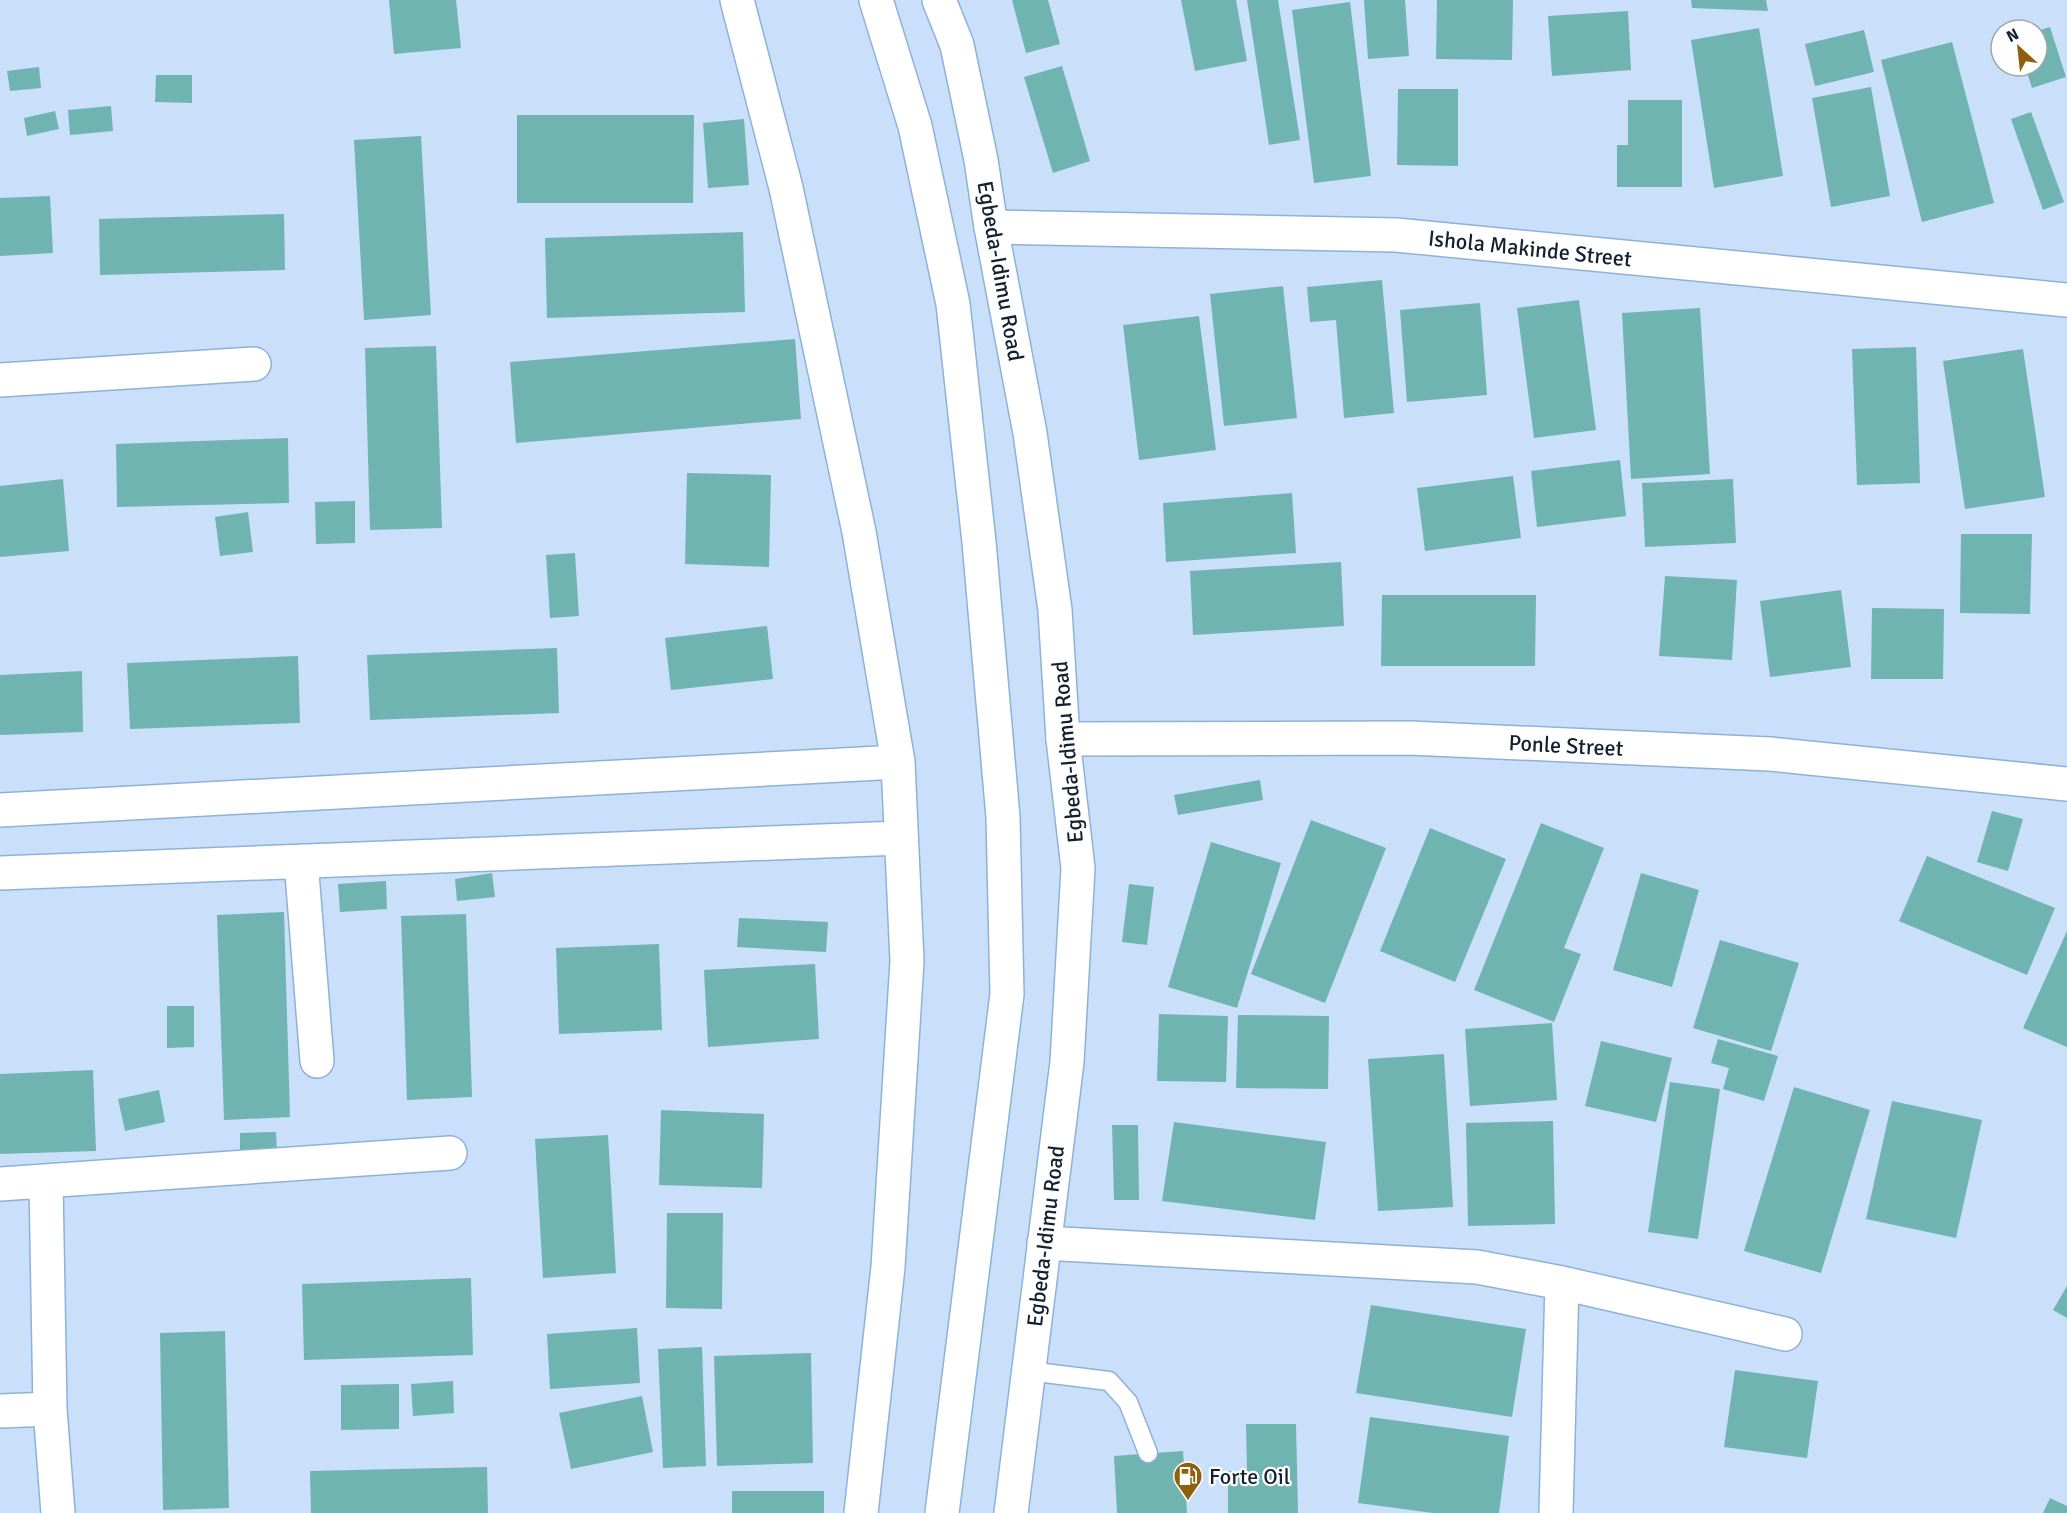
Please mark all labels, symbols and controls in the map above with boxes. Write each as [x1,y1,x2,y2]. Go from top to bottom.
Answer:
north arrow [1989,18,2049,78]
text: N [2003,24,2022,47]
street label: Egbeda-Idimu Road [971,179,1030,363]
street label: Ishola Makinde Street [1427,224,1633,273]
street label: Egbeda-Idimu Road [1046,660,1089,844]
street label: Ponle Street [1508,729,1624,762]
street label: Egbeda-Idimu Road [1021,1144,1070,1328]
fuel station icon: Forte Oil [1172,1460,1204,1502]
place label: Forte Oil [1209,1463,1290,1490]

